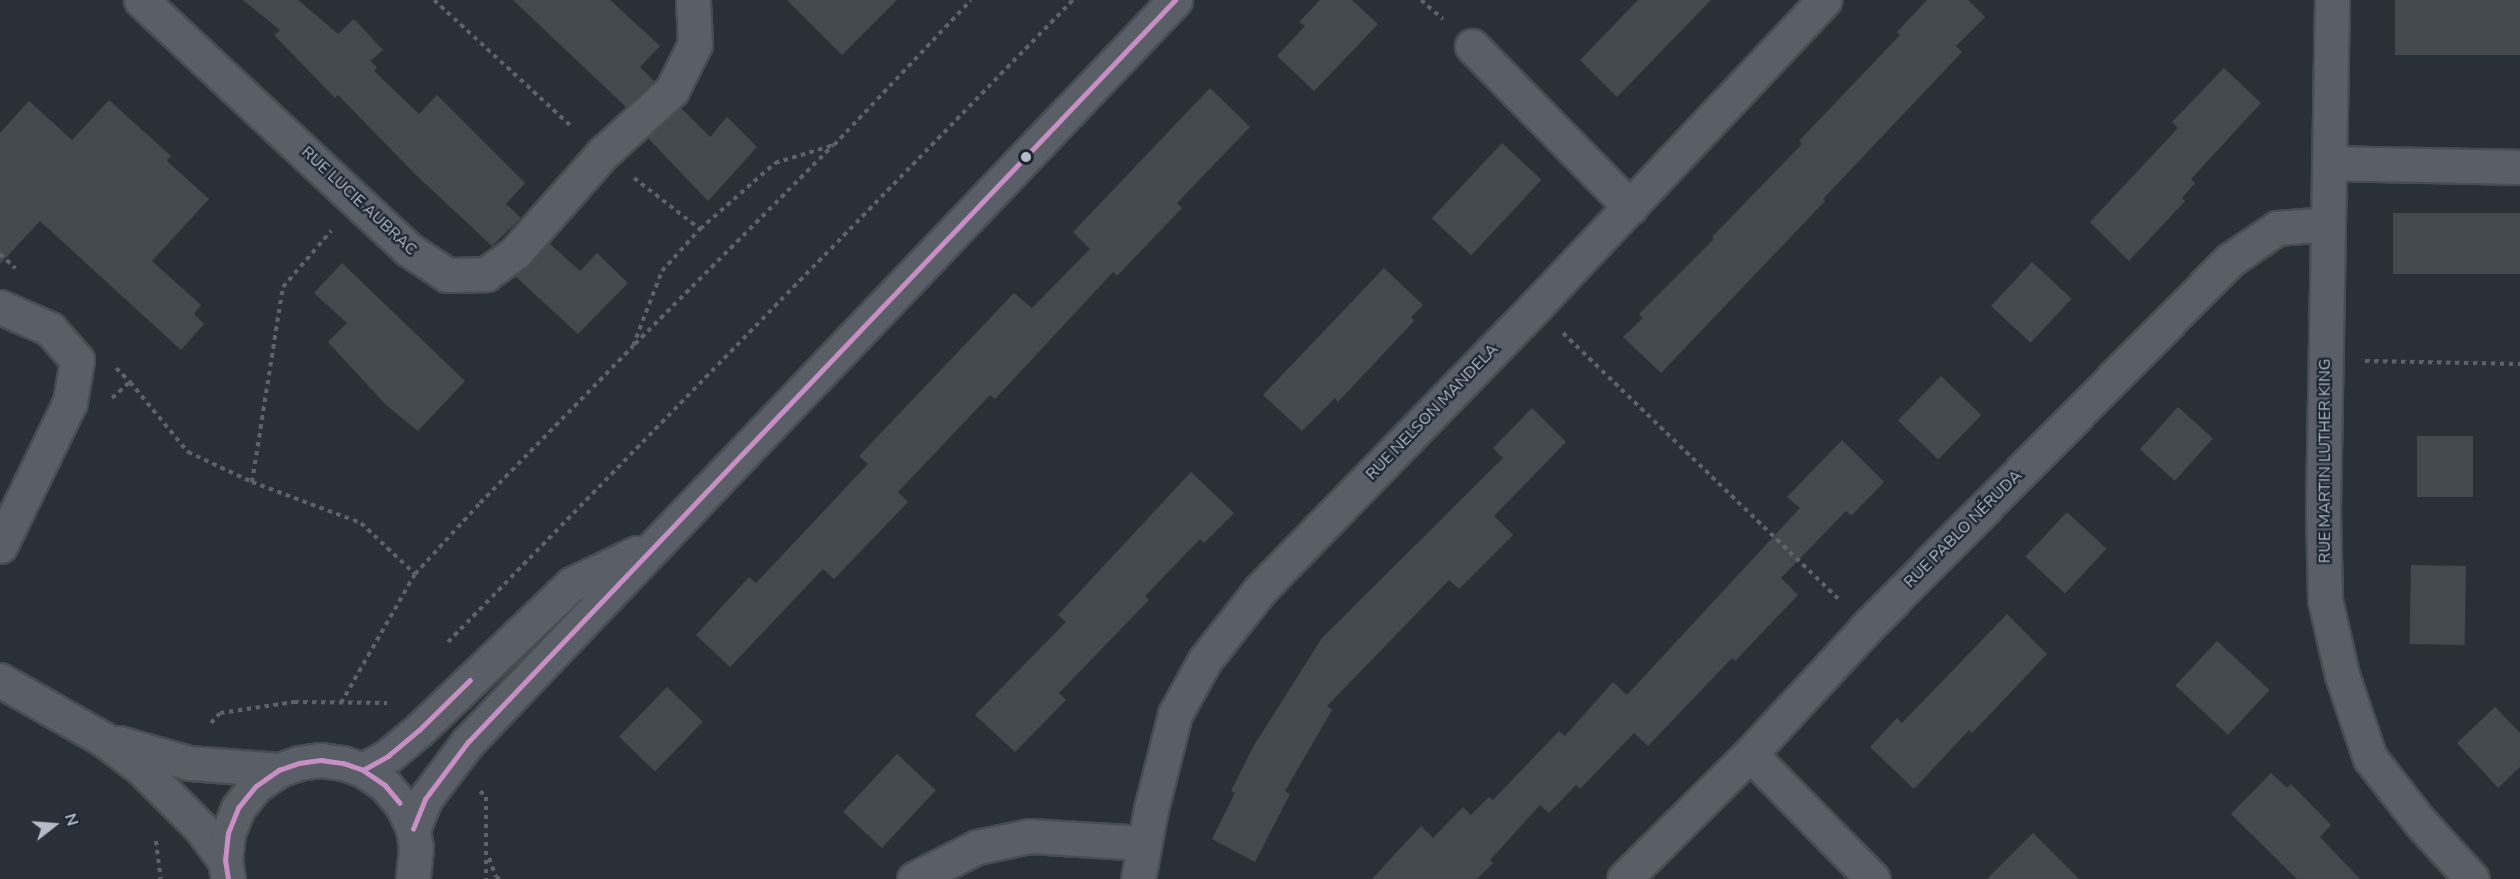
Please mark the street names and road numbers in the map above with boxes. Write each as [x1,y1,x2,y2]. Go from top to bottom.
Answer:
street label: RUE LUCIE AUBRAC [297,143,421,259]
street label: RUE NELSON MANDELA [1362,340,1502,484]
street label: RUE MARTIN LUTHER KING [2315,359,2335,563]
street label: RUE PABLO NÉRUDA [1900,466,2026,592]

